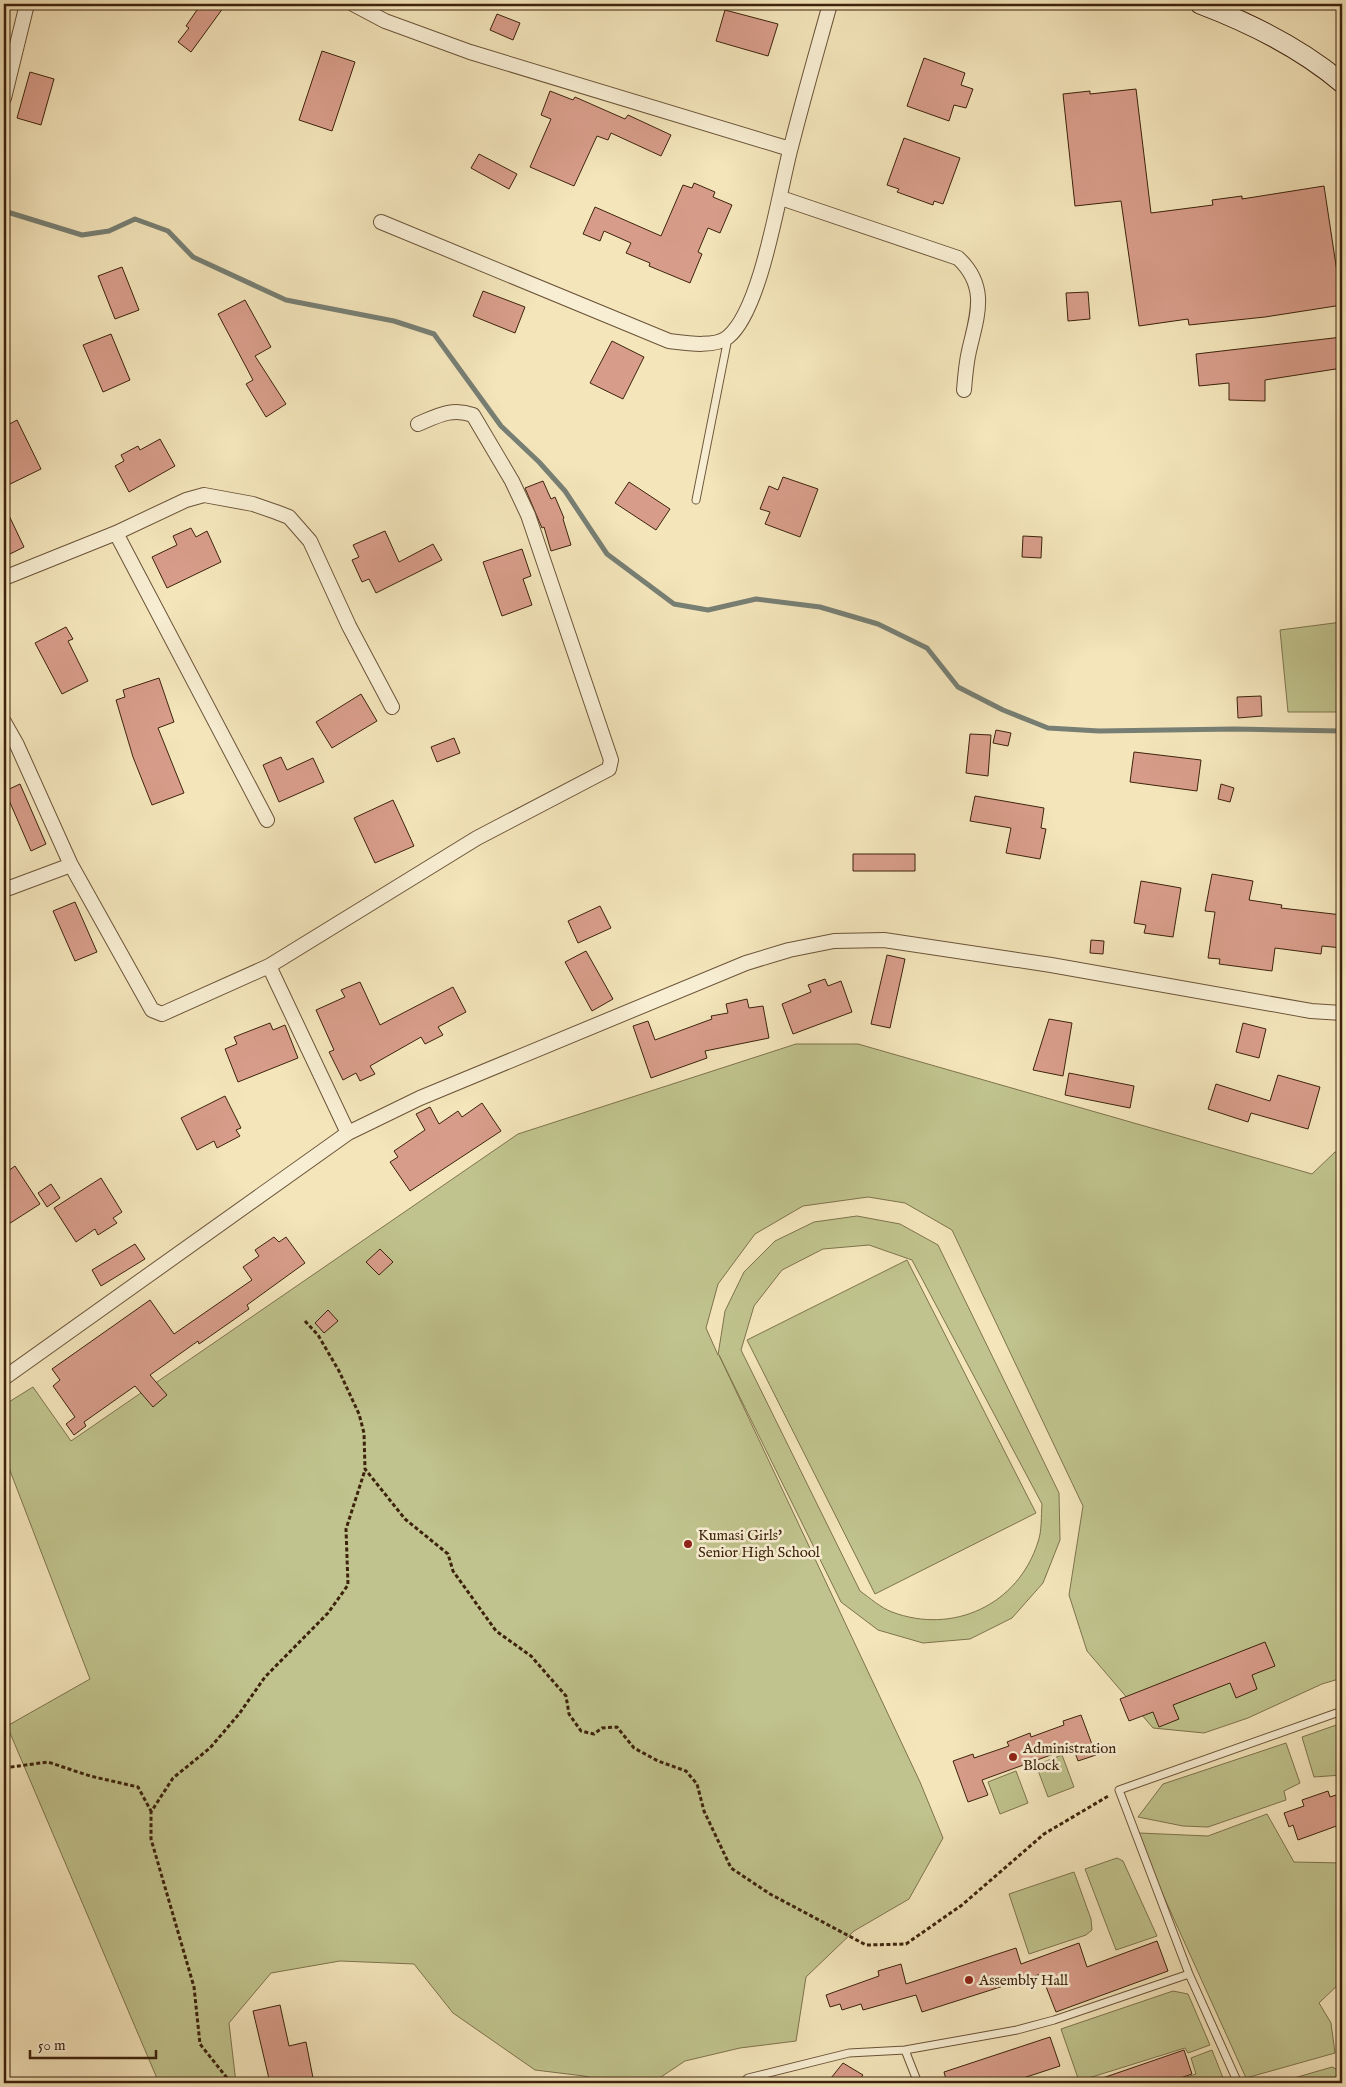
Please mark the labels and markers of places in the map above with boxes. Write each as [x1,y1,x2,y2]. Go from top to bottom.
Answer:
place label: Kumasi Girls' Senior High School [698,1526,821,1562]
marker: Kumasi Girls' Senior High School [682,1538,694,1550]
place label: Administration Block [1022,1739,1116,1775]
marker: Administration Block [1007,1751,1019,1763]
place label: Assembly Hall [978,1971,1069,1990]
marker: Assembly Hall [963,1974,975,1986]

